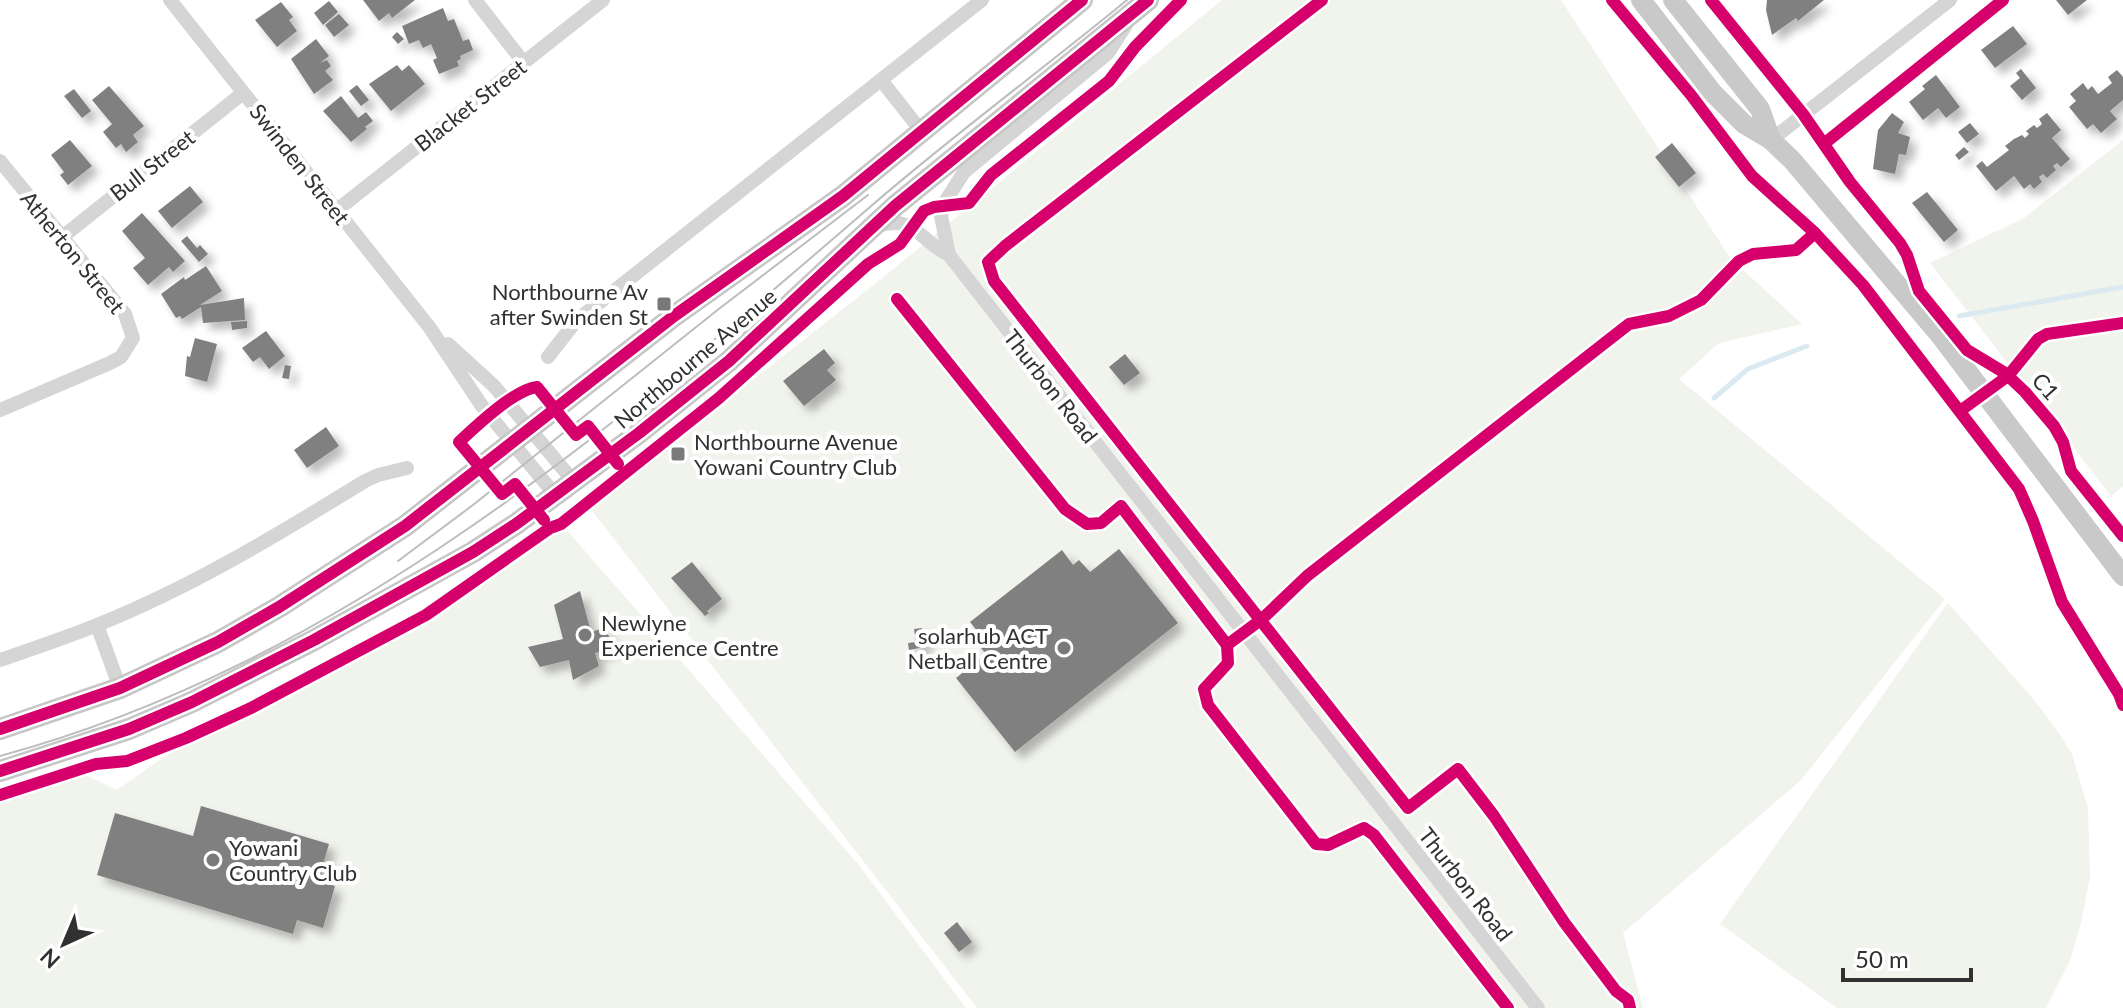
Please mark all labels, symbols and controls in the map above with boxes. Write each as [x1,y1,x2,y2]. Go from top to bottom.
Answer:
street label: Blacket Street [409,53,531,157]
street label: Swinden Street [244,98,356,230]
street label: Bull Street [104,123,200,206]
street label: Atherton Street [15,185,131,319]
place label: Northbourne Av after Swinden St [490,278,649,330]
street label: Northbourne Avenue [608,282,782,434]
marker: Northbourne Av after Swinden St [655,295,673,313]
street label: Thurbon Road [998,324,1104,448]
street label: C1 [2027,367,2065,405]
place label: Northbourne Avenue Yowani Country Club [694,428,898,480]
marker: Northbourne Avenue Yowani Country Club [669,445,687,463]
place label: Newlyne Experience Centre [601,609,779,661]
place label: solarhub ACT Netball Centre [908,622,1048,674]
marker: Newlyne Experience Centre [576,626,594,644]
marker: solarhub ACT Netball Centre [1055,639,1073,657]
street label: Thurbon Road [1413,822,1519,946]
place label: Yowani Country Club [229,834,357,886]
marker: Yowani Country Club [204,851,222,869]
north arrow [24,904,104,984]
scale bar [1843,932,1971,982]
text: N [34,943,65,974]
text: 50 m [1855,944,1909,973]

